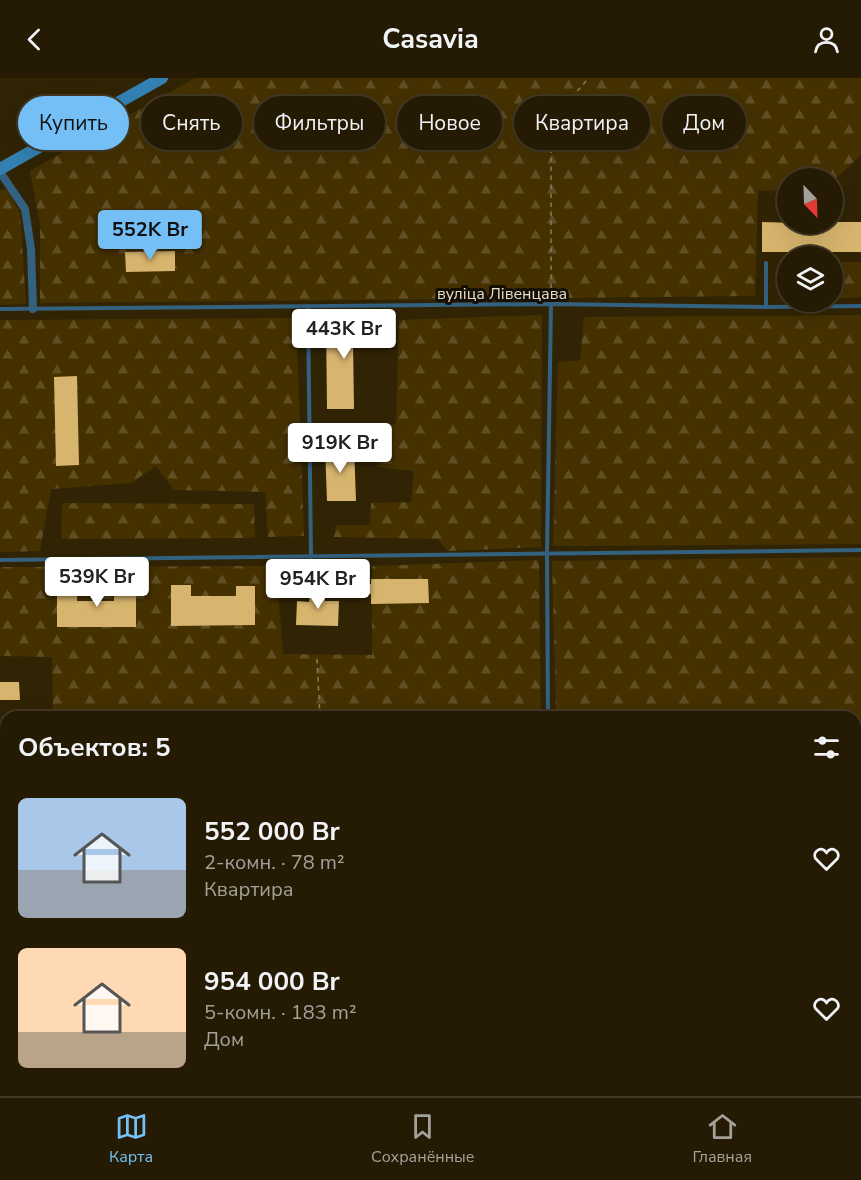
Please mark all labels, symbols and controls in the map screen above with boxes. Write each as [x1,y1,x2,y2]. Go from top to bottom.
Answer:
text: Casavia [382,21,479,58]
icon: back [18,23,51,56]
icon: person [810,23,843,56]
chip: Купить [18,96,129,150]
chip: Снять [141,96,242,150]
chip: Фильтры [254,96,385,150]
chip: Новое [397,96,502,150]
chip: Квартира [514,96,650,150]
chip: Дом [662,96,746,150]
north arrow [777,168,843,234]
map controls [777,168,843,312]
pin: 552K Br [95,210,205,261]
text: 552K Br [112,216,188,243]
button: layers [777,246,843,312]
street label: вуліца Лівенцава [437,283,567,305]
pin: 443K Br [289,309,399,360]
text: 443K Br [306,315,382,342]
pin: 919K Br [285,423,395,474]
text: 919K Br [302,429,378,456]
pin: 539K Br [42,557,152,608]
pin: 954K Br [263,559,373,610]
text: 539K Br [59,563,135,590]
text: 954K Br [280,565,356,592]
text: Объектов: 5 [18,730,171,765]
icon: filters [810,731,843,764]
text: 552 000 Br [204,814,340,849]
icon: home [66,822,138,894]
icon: heart [810,842,843,875]
text: 2-комн. · 78 m² [204,849,345,876]
text: Квартира [204,876,294,903]
text: 954 000 Br [204,964,340,999]
icon: home [66,972,138,1044]
icon: heart [810,992,843,1025]
text: 5-комн. · 183 m² [204,999,357,1026]
text: Дом [204,1026,244,1053]
tab: Карта [109,1110,153,1168]
tab: Сохранённые [371,1110,474,1168]
tab: Главная [692,1110,752,1168]

